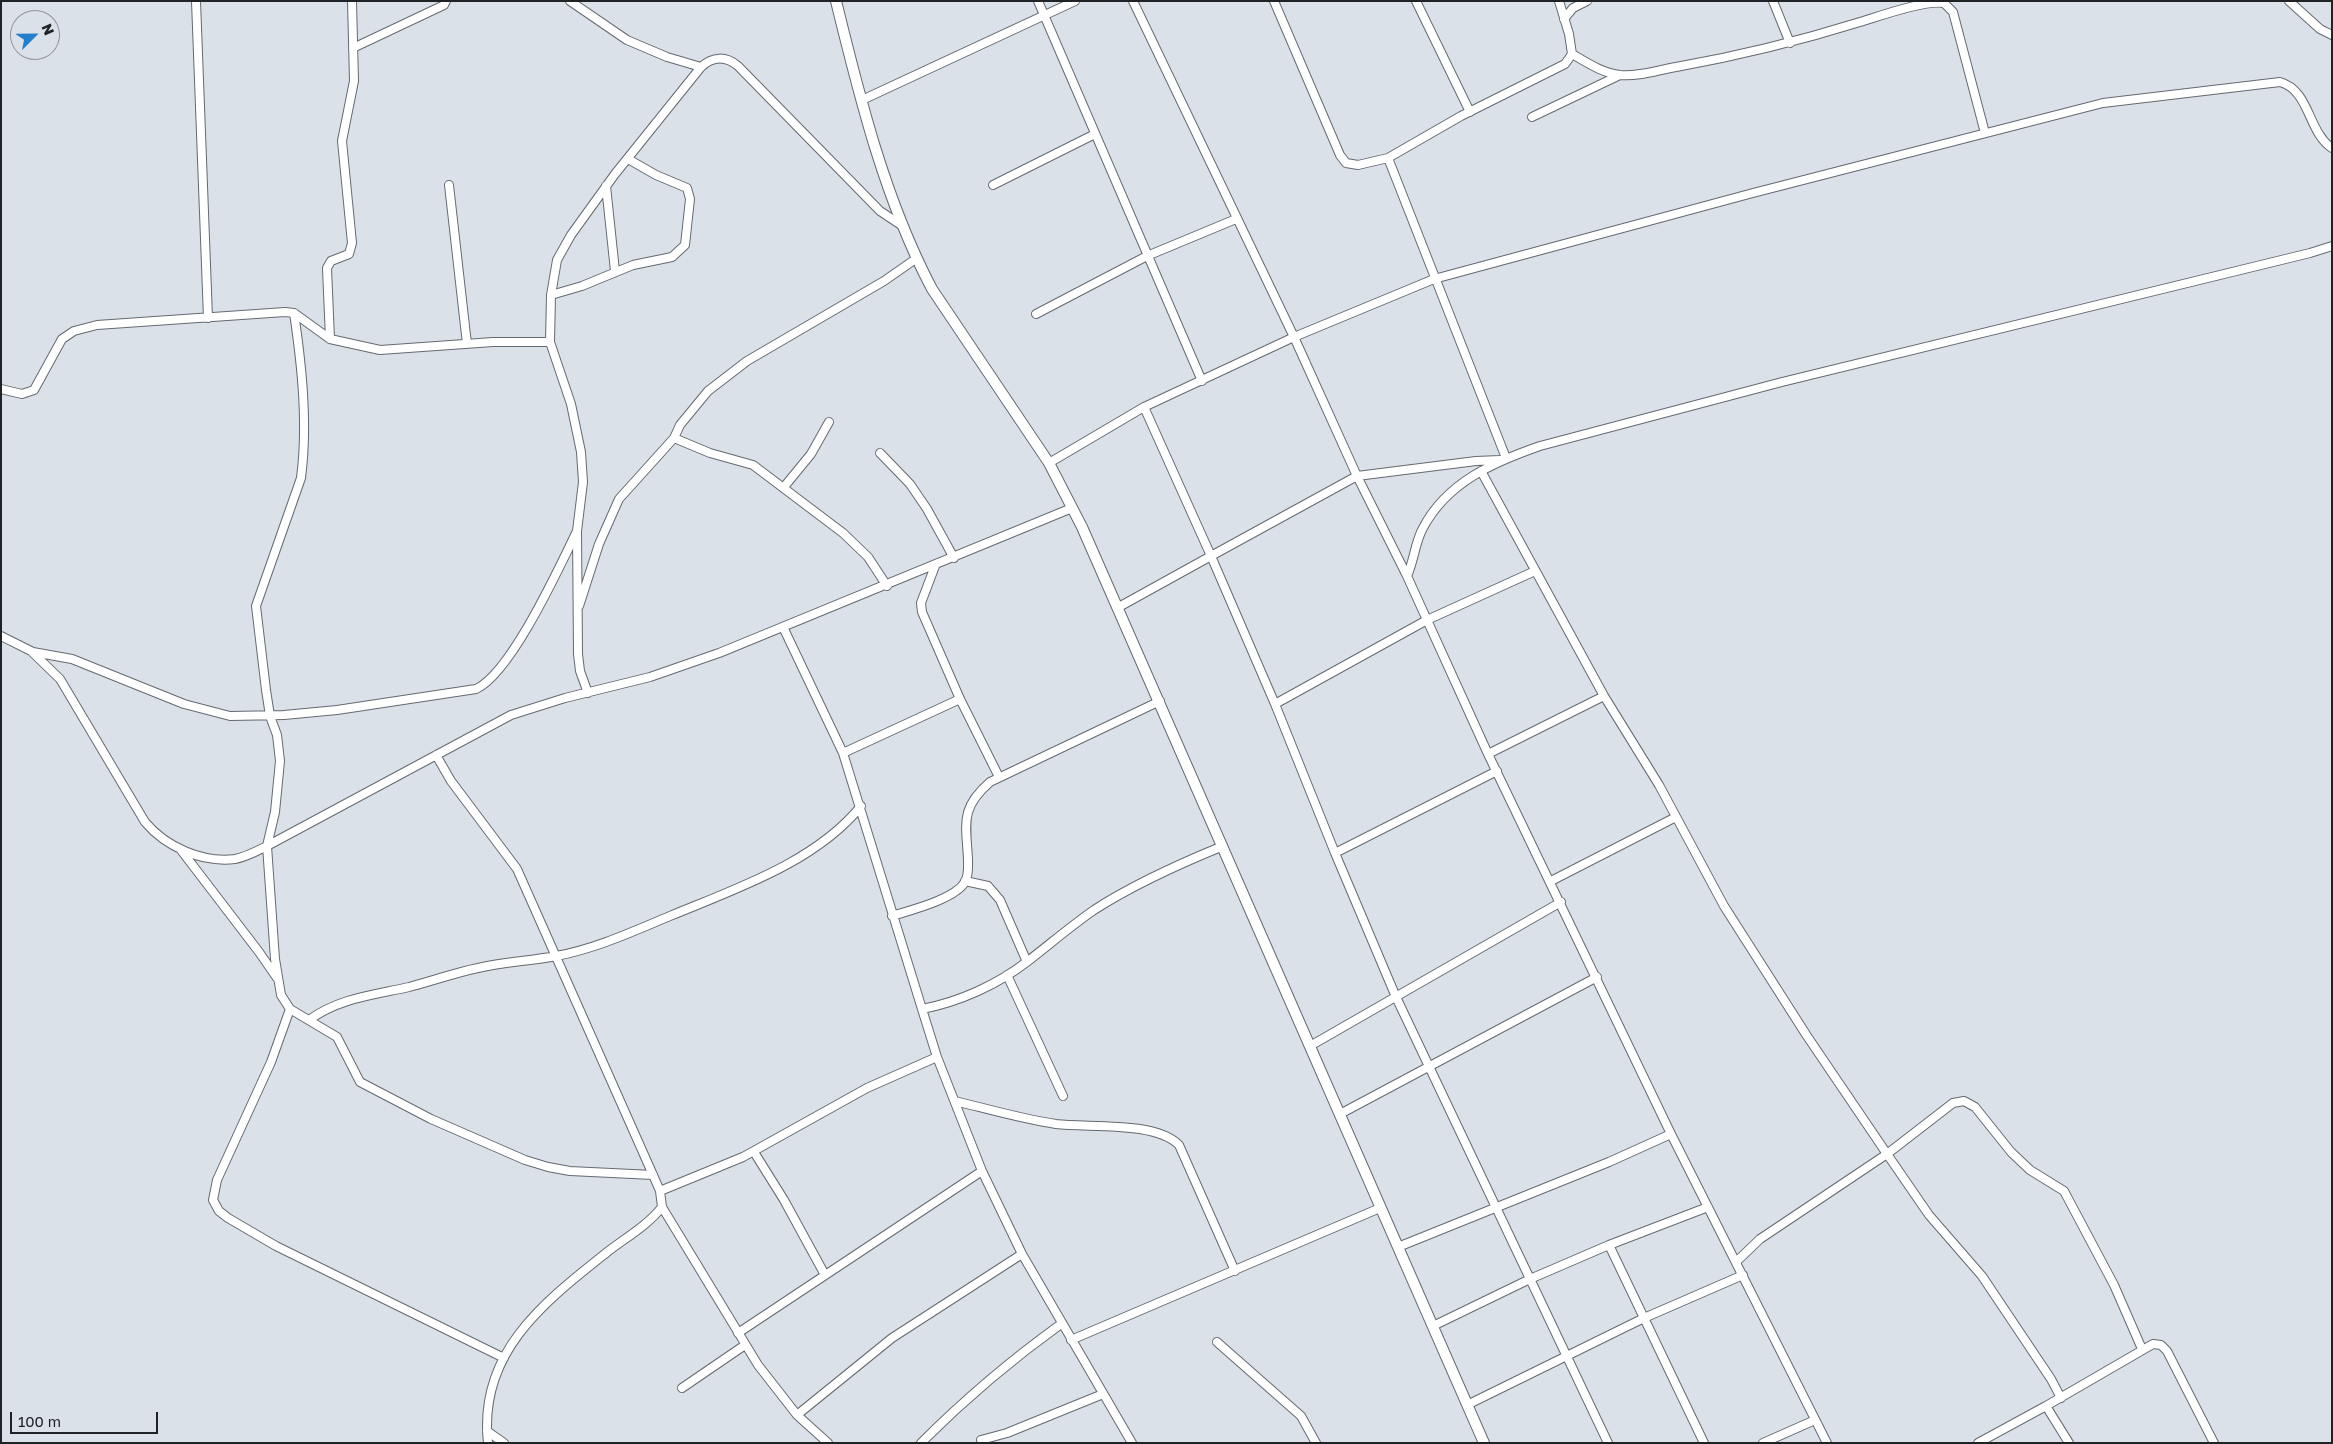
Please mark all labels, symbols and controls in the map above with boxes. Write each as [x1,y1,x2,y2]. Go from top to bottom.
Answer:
north arrow [10,10,60,60]
text: N [38,21,58,38]
scale bar [12,1402,160,1434]
text: 100 m [18,1412,61,1430]

